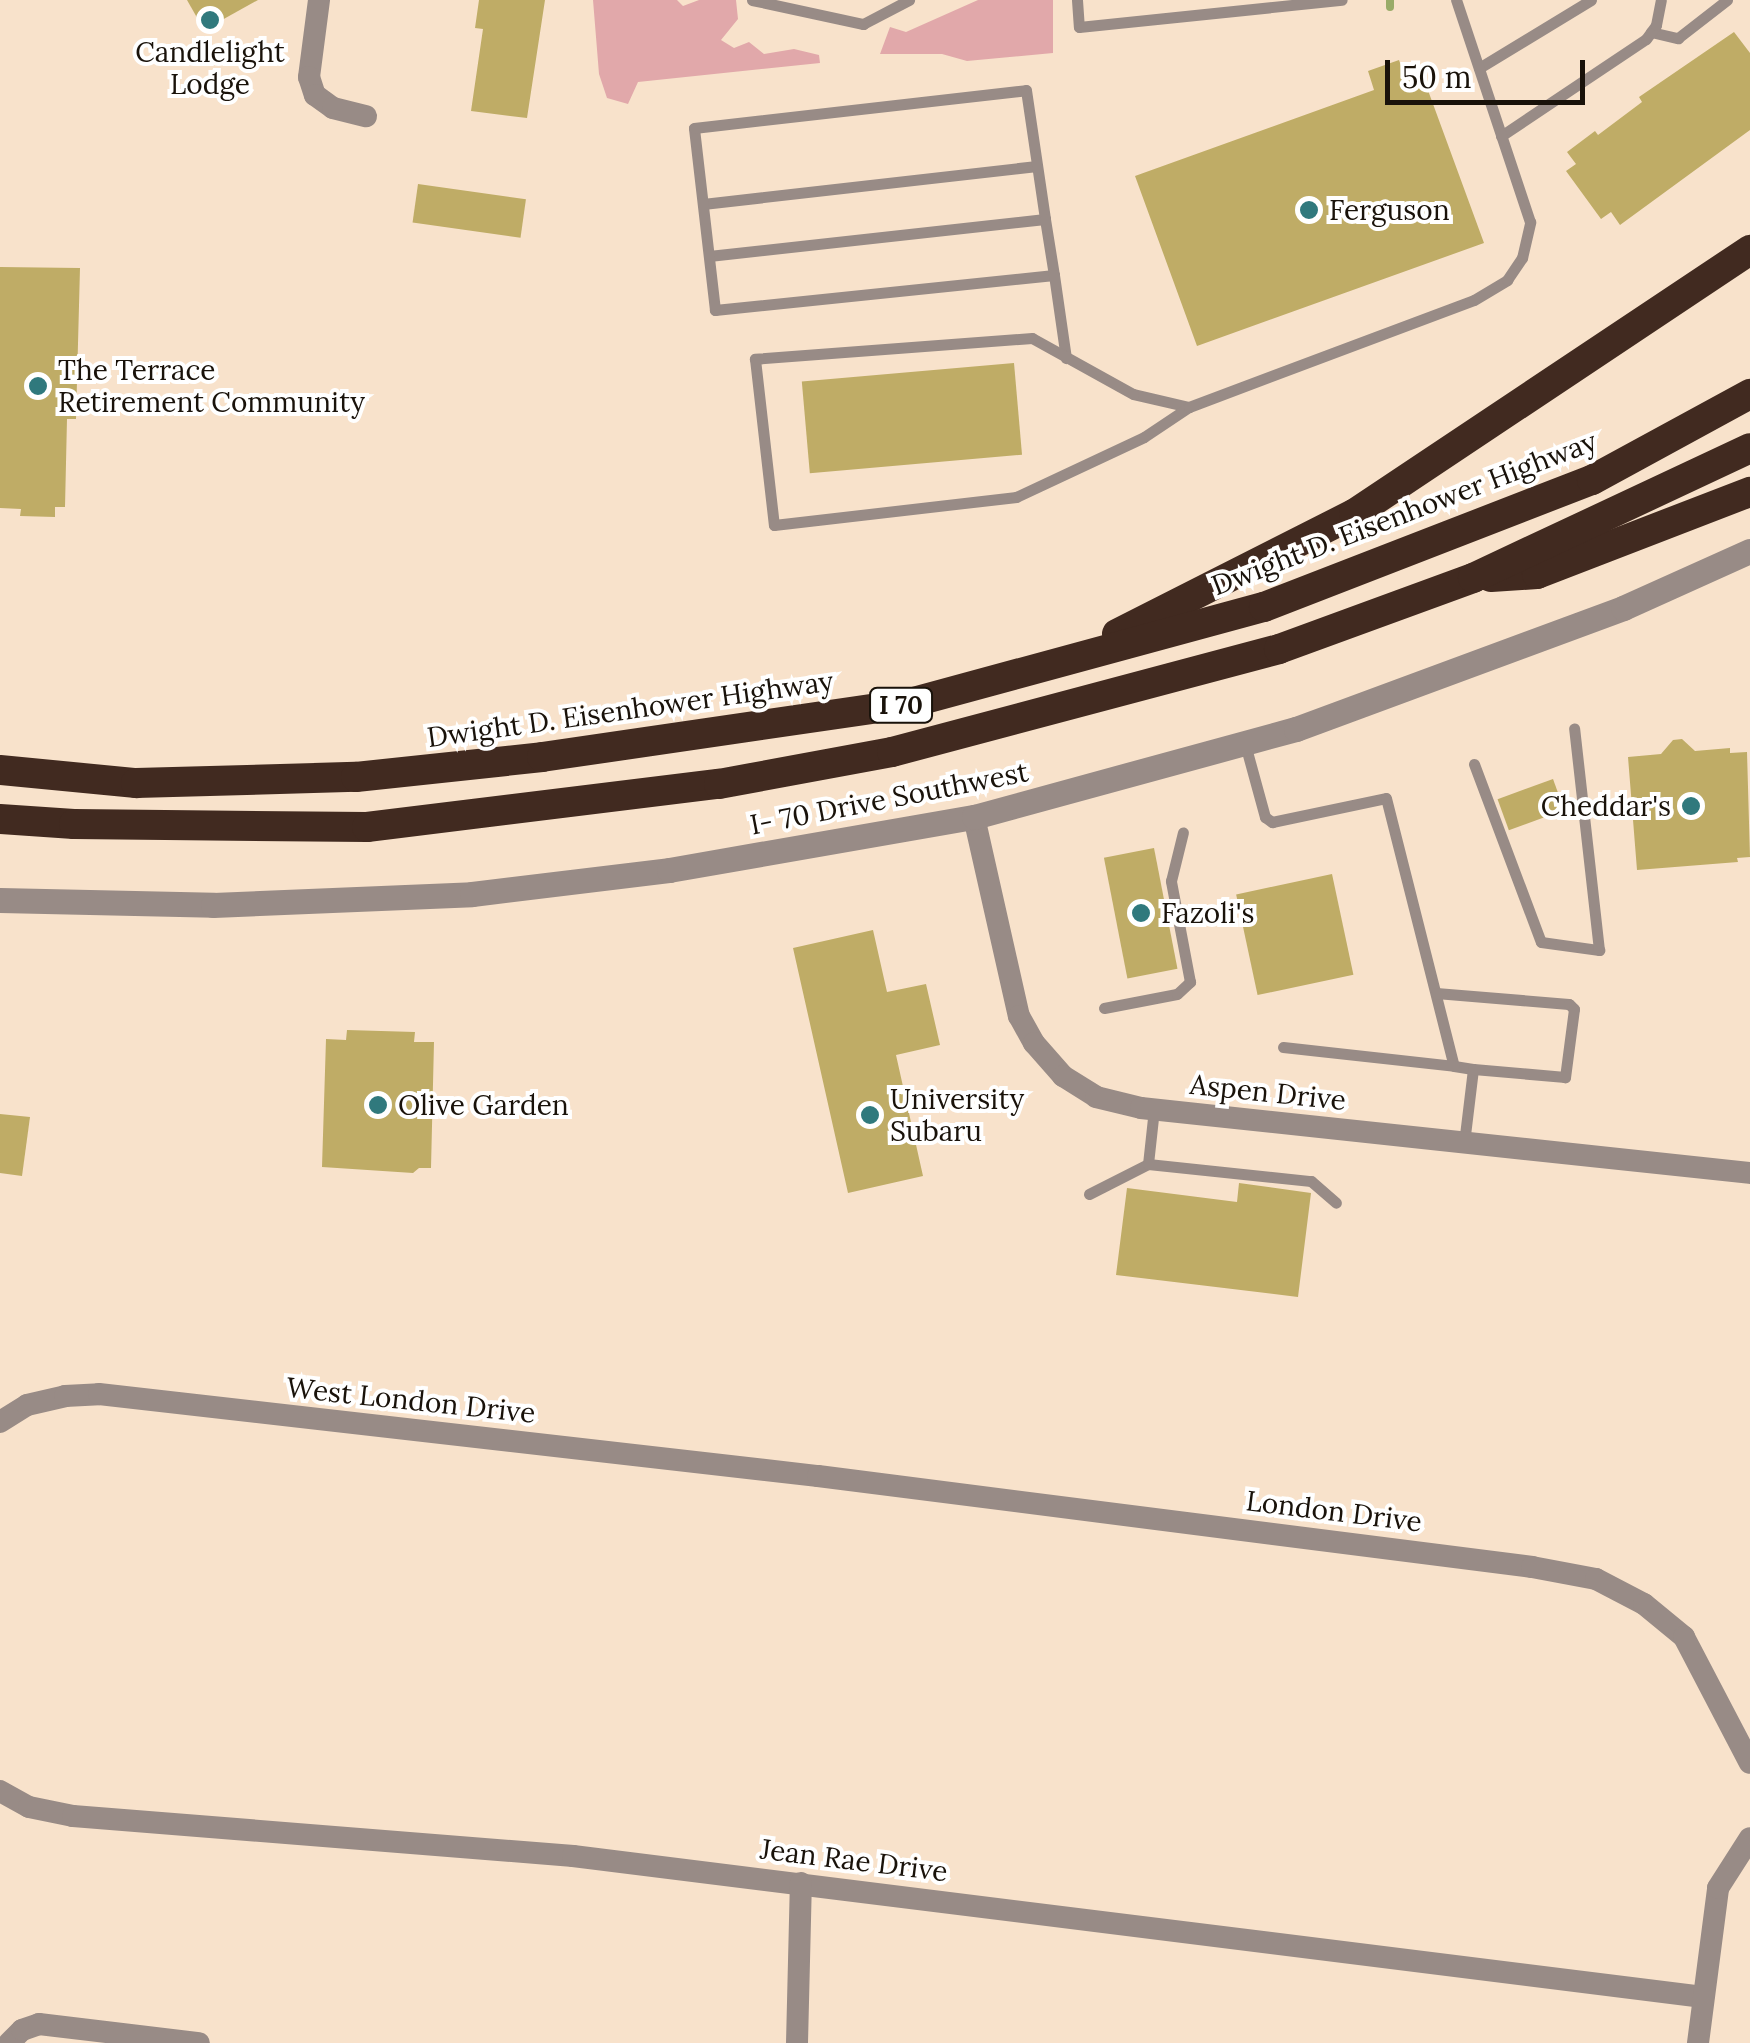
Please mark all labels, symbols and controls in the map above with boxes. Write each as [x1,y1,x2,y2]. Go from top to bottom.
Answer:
marker: Candlelight Lodge [199,9,221,31]
place label: Candlelight Lodge [135,35,285,101]
scale bar [1390,40,1590,102]
text: 50 m [1402,58,1472,96]
place label: Ferguson [1329,193,1450,227]
marker: Ferguson [1298,199,1320,221]
place label: The Terrace Retirement Community [58,353,365,419]
marker: The Terrace Retirement Community [27,375,49,397]
street label: Dwight D. Eisenhower Highway [1207,424,1601,602]
street label: Dwight D. Eisenhower Highway [425,664,835,754]
road number: I 70 [868,685,934,725]
street label: I- 70 Drive Southwest [747,755,1031,841]
place label: Cheddar's [1541,789,1671,823]
marker: Cheddar's [1680,795,1702,817]
place label: Fazoli's [1161,896,1254,930]
marker: Fazoli's [1130,902,1152,924]
street label: Aspen Drive [1188,1067,1348,1117]
place label: University Subaru [890,1082,1024,1148]
place label: Olive Garden [398,1088,569,1122]
marker: Olive Garden [367,1094,389,1116]
marker: University Subaru [859,1104,881,1126]
street label: West London Drive [285,1370,537,1430]
street label: London Drive [1244,1484,1424,1538]
street label: Jean Rae Drive [758,1832,950,1888]

